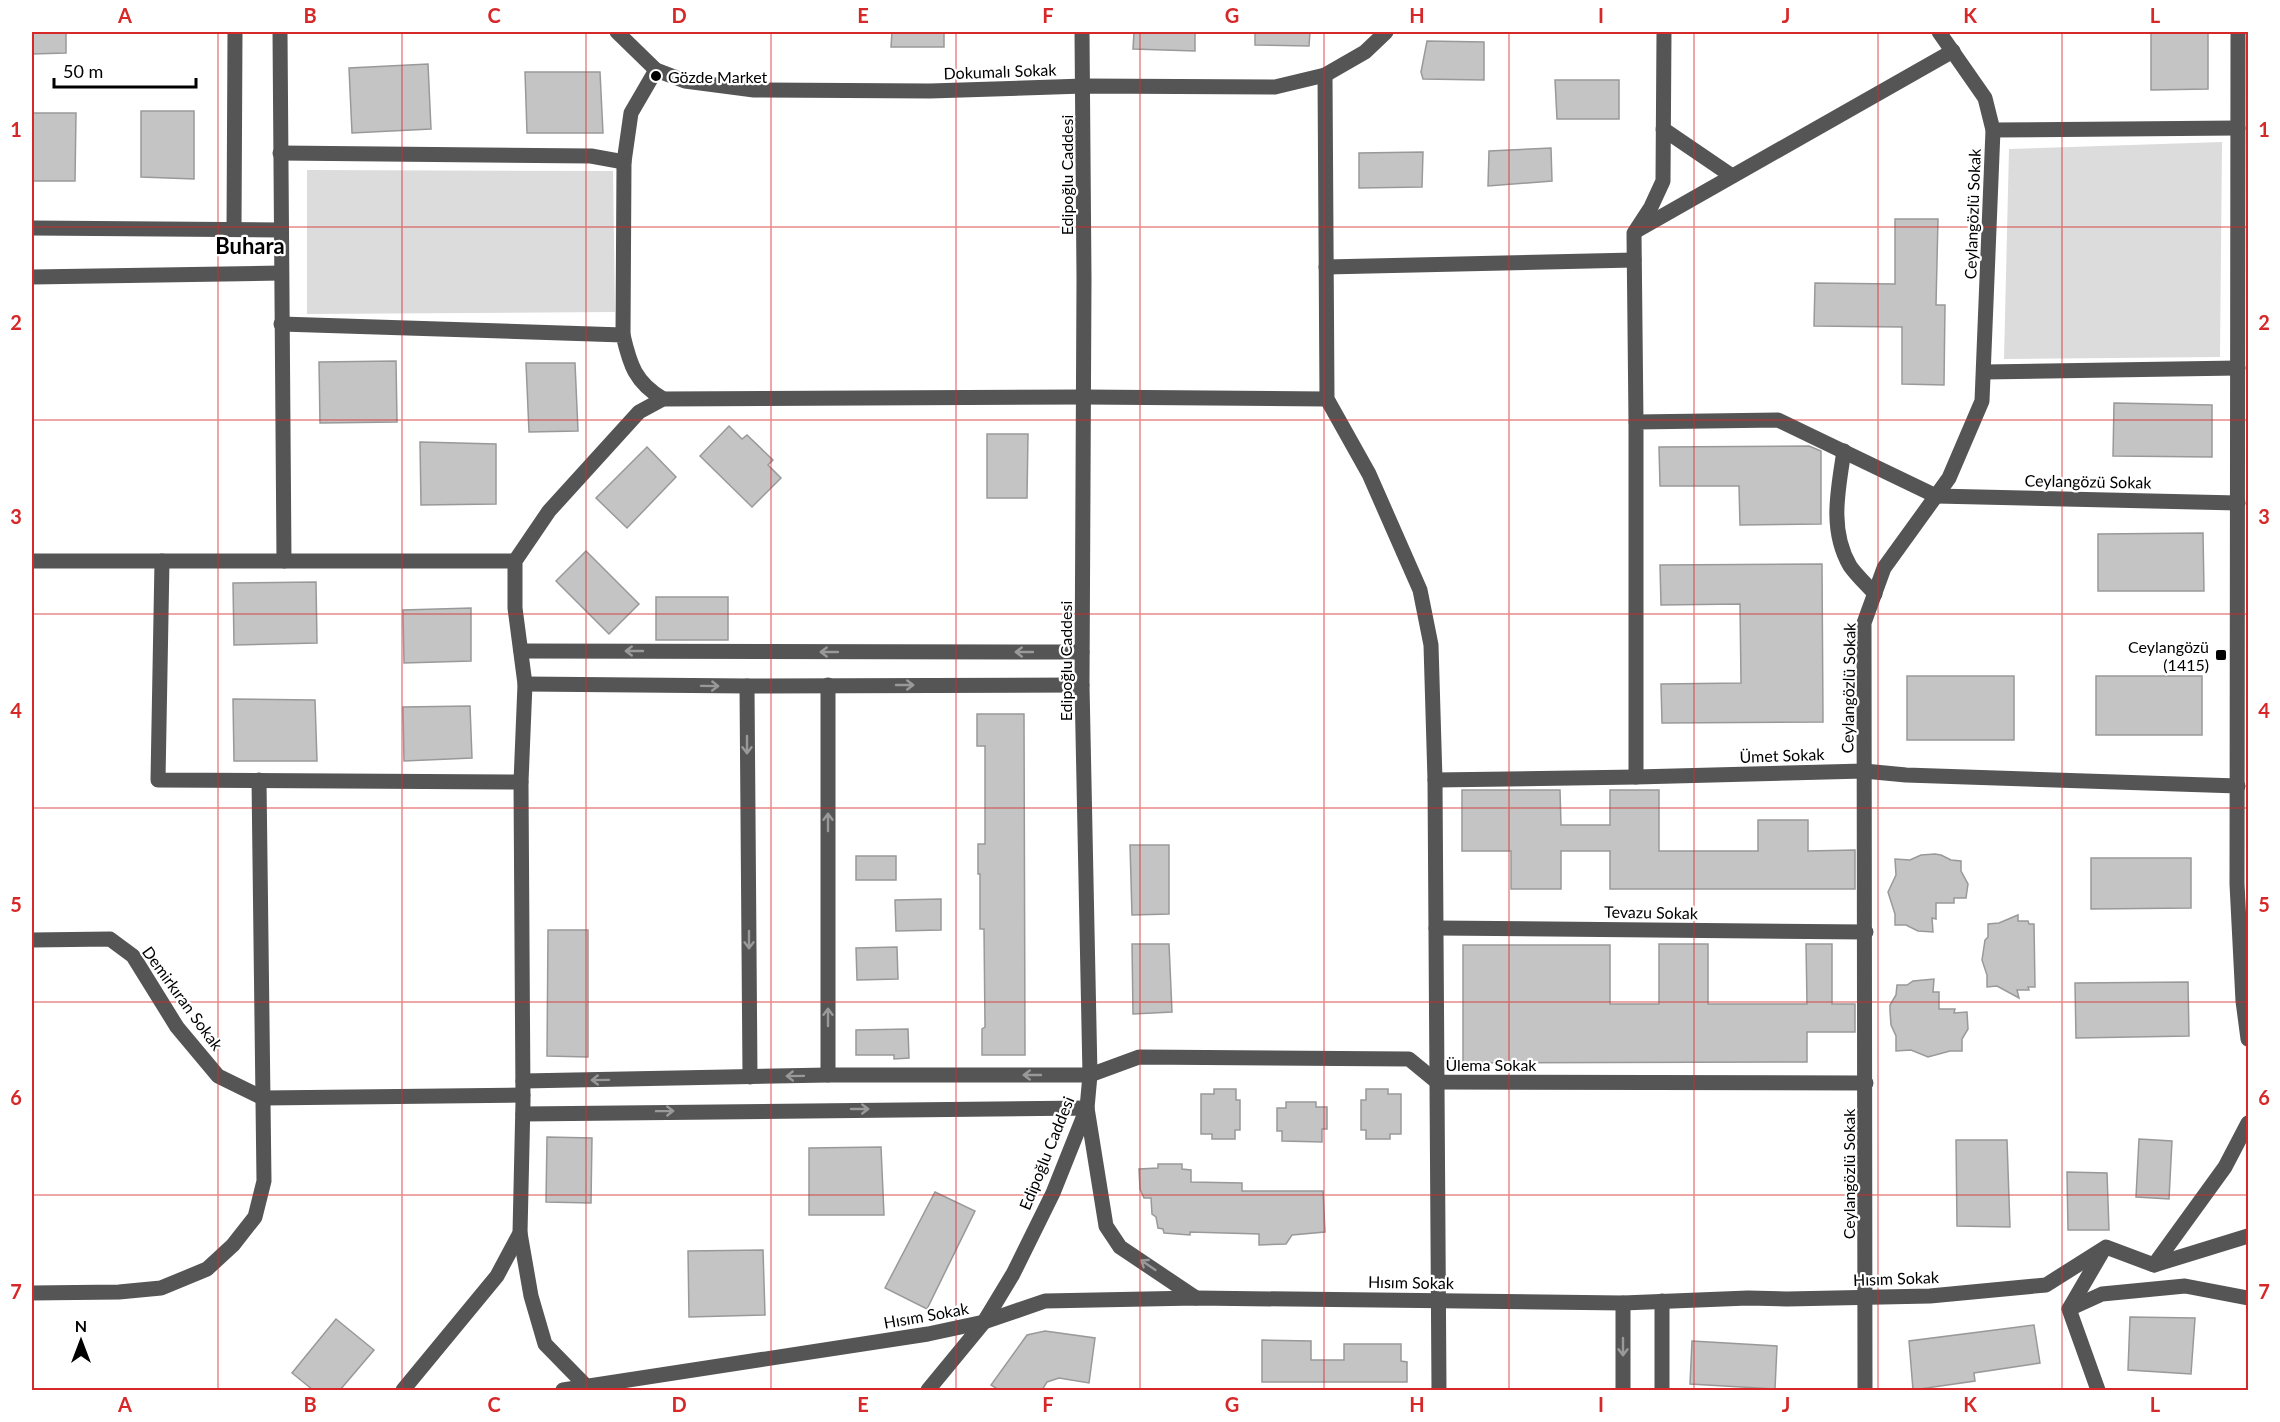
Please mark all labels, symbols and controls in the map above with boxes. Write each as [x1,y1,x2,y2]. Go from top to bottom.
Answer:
text: A [117,3,132,27]
text: B [303,3,317,27]
text: C [487,3,501,27]
text: D [671,3,687,27]
text: E [857,3,869,27]
text: F [1042,3,1054,27]
text: G [1225,3,1239,27]
text: H [1409,3,1425,27]
text: I [1598,3,1604,27]
text: J [1782,3,1790,27]
text: K [1963,3,1977,27]
text: L [2150,3,2161,27]
scale bar [54,51,196,89]
text: 50 m [63,60,103,82]
street label: Dokumalı Sokak [943,60,1058,82]
place label: Gözde Market [668,67,768,86]
marker: Gözde Market [649,69,663,83]
street label: Edipoğlu Caddesi [1057,115,1076,235]
text: 1 [10,117,22,141]
text: 1 [2258,117,2270,141]
street label: Ceylangözlü Sokak [1960,147,1984,280]
district label: Buhara [215,232,285,259]
text: 2 [10,310,22,334]
text: 2 [2258,310,2270,334]
street label: Ceylangözü Sokak [2024,470,2152,492]
text: 3 [10,504,22,528]
text: 3 [2258,504,2270,528]
street label: Edipoğlu Caddesi [1056,601,1075,721]
street label: Ceylangözlü Sokak [1837,622,1859,754]
place label: Ceylangözü (1415) [2128,637,2209,674]
one-way arrow [624,645,644,657]
one-way arrow [819,646,839,658]
one-way arrow [1014,646,1034,658]
marker: Ceylangözü (1415) [2214,648,2228,662]
one-way arrow [894,679,914,691]
one-way arrow [699,680,719,692]
text: 4 [10,698,22,722]
text: 4 [2258,698,2270,722]
one-way arrow [741,734,753,754]
street label: Ümet Sokak [1739,744,1826,766]
one-way arrow [822,812,834,832]
text: 5 [10,892,22,916]
text: 5 [2258,892,2270,916]
street label: Tevazu Sokak [1604,902,1699,922]
one-way arrow [743,929,755,949]
street label: Demirkıran Sokak [139,942,228,1054]
one-way arrow [822,1007,834,1027]
street label: Ülema Sokak [1446,1055,1537,1074]
one-way arrow [1022,1069,1042,1081]
one-way arrow [785,1070,805,1082]
one-way arrow [590,1074,610,1085]
text: 6 [10,1085,22,1109]
text: 6 [2258,1085,2270,1109]
street label: Edipoğlu Caddesi [1015,1094,1077,1212]
one-way arrow [850,1103,870,1115]
one-way arrow [655,1106,675,1117]
street label: Ceylangözlü Sokak [1839,1108,1858,1239]
one-way arrow [1140,1259,1156,1271]
street label: Hısım Sokak [1853,1267,1940,1289]
street label: Hısım Sokak [1368,1272,1455,1292]
text: 7 [10,1279,22,1303]
text: 7 [2258,1279,2270,1303]
street label: Hısım Sokak [882,1298,971,1332]
north arrow [51,1311,111,1371]
text: N [75,1316,87,1335]
one-way arrow [1617,1336,1629,1356]
text: A [117,1392,132,1416]
text: B [303,1392,317,1416]
text: C [487,1392,501,1416]
text: D [671,1392,687,1416]
text: E [857,1392,869,1416]
text: F [1042,1392,1054,1416]
text: G [1225,1392,1239,1416]
text: H [1409,1392,1425,1416]
text: I [1598,1392,1604,1416]
text: J [1782,1392,1790,1416]
text: K [1963,1392,1977,1416]
text: L [2150,1392,2161,1416]

